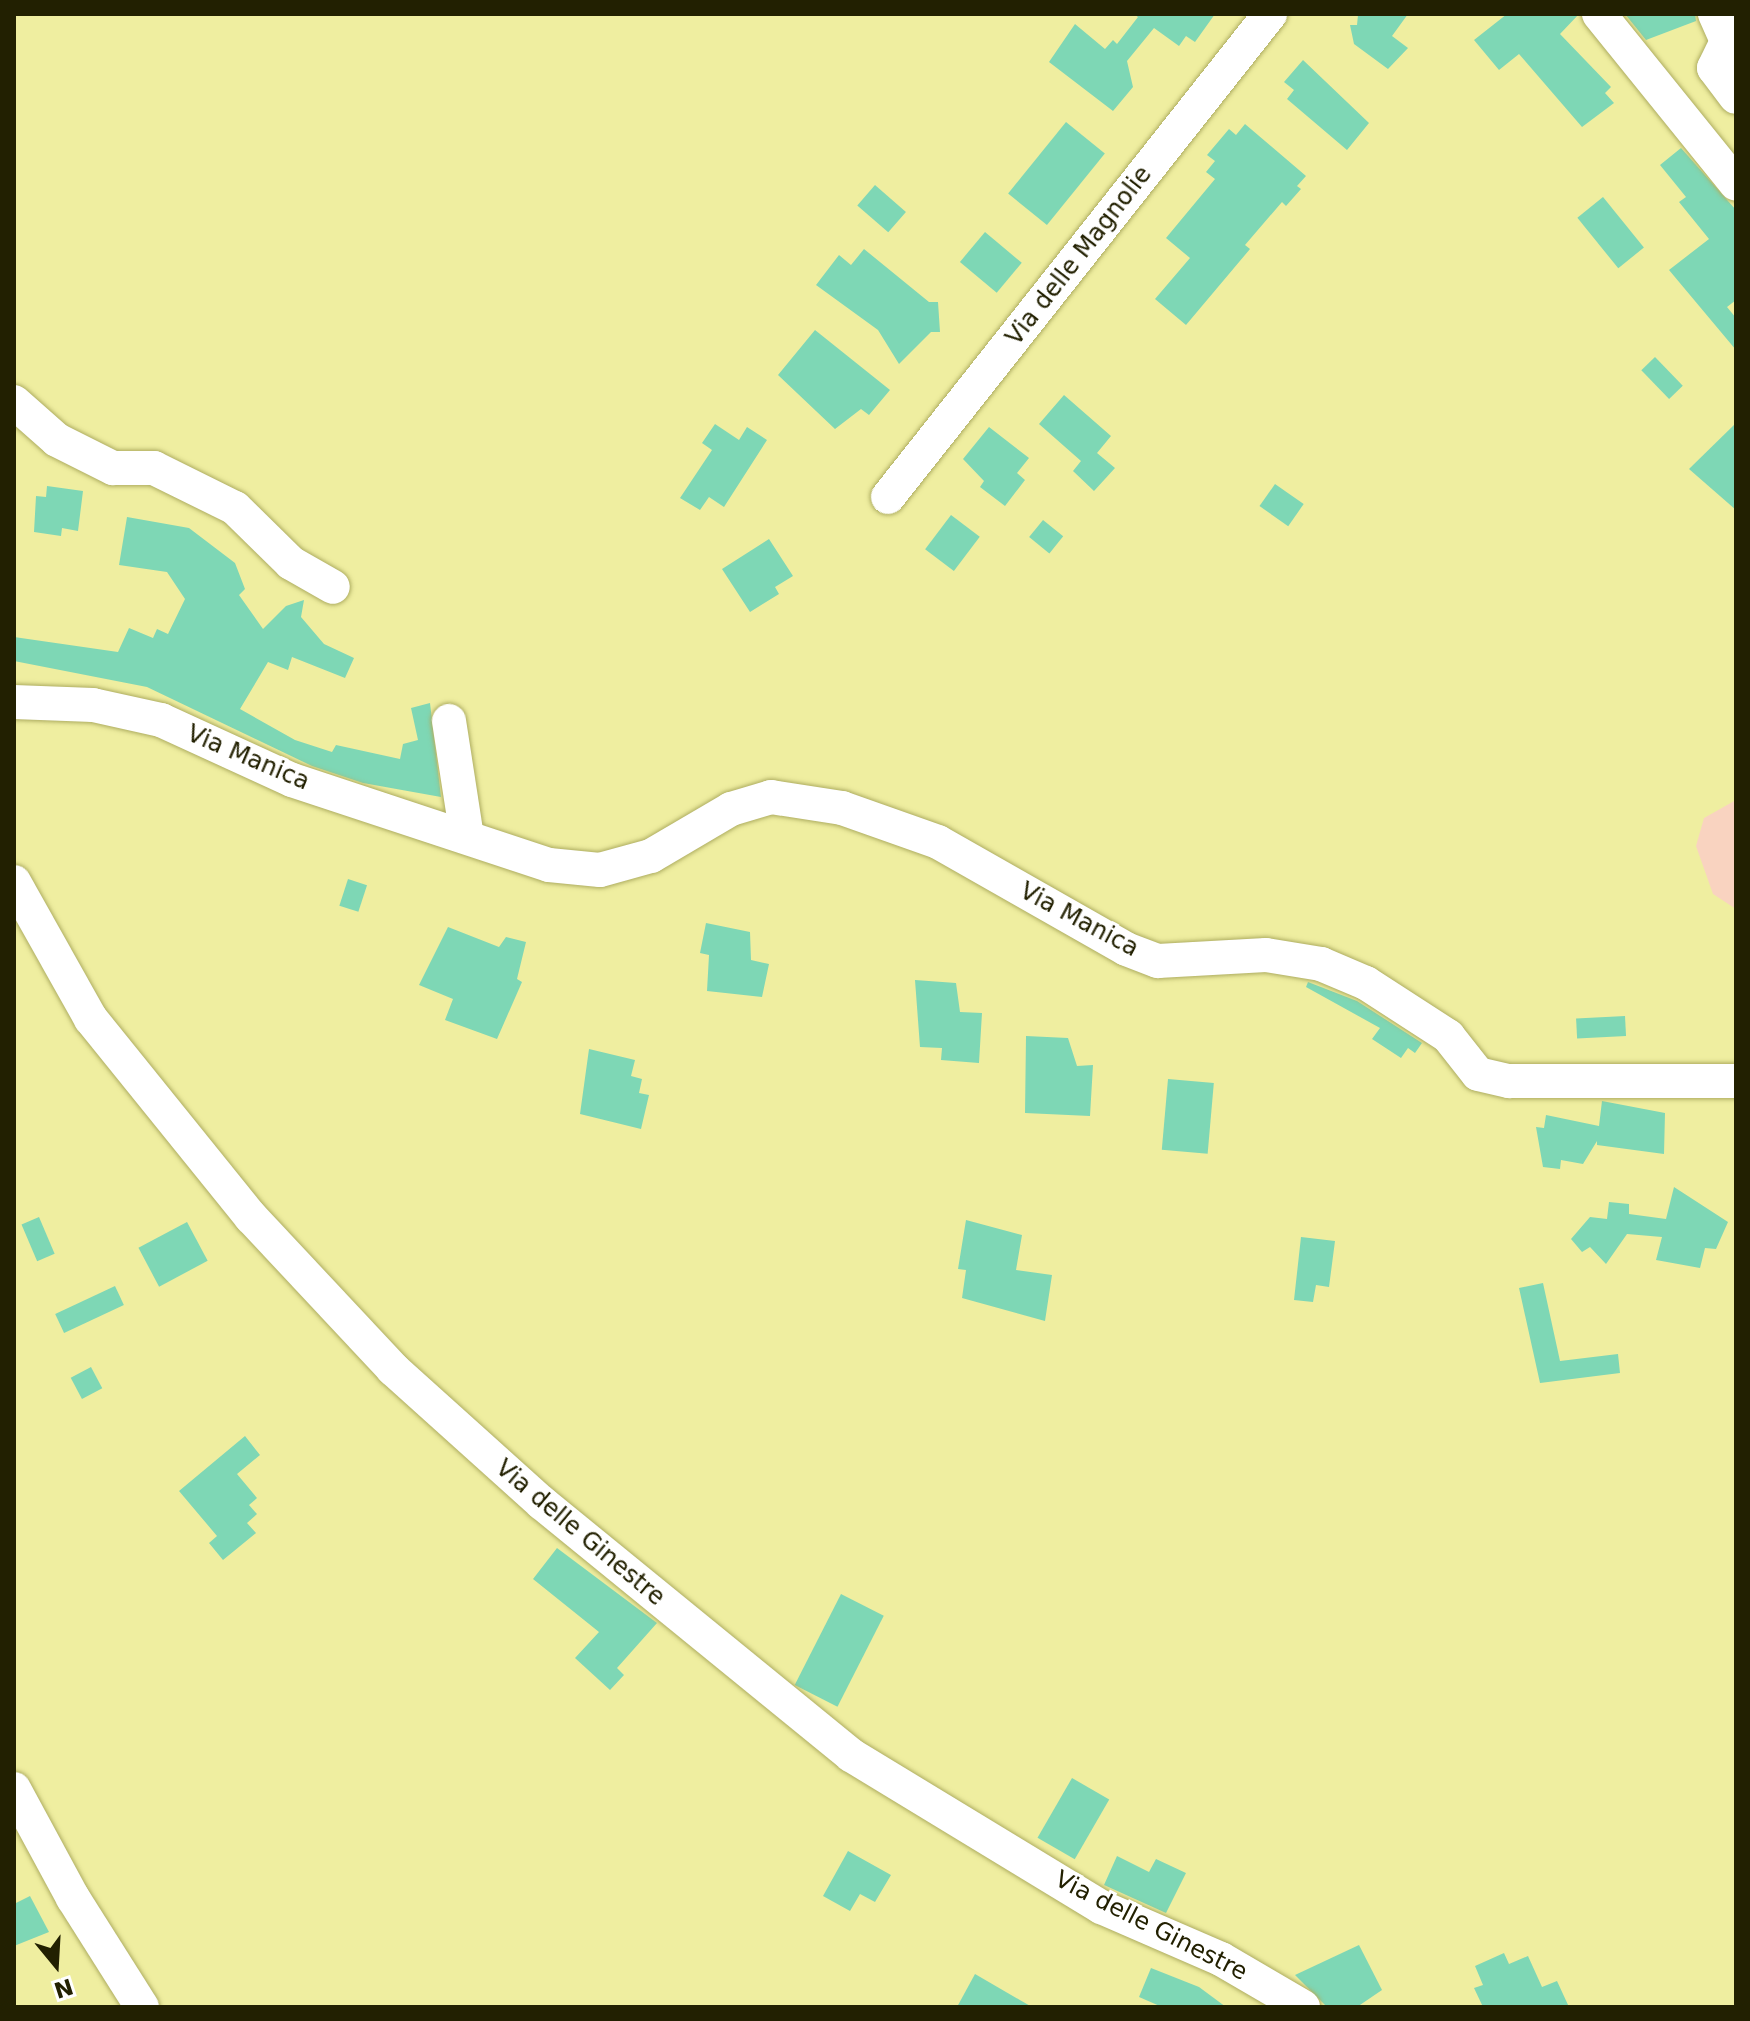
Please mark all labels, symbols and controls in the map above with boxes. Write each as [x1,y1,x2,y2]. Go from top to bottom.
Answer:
street label: Via delle Magnolie [1000,161,1158,351]
street label: Via Manica [182,719,314,797]
street label: Via Manica [1015,877,1143,963]
street label: Via delle Ginestre [490,1454,670,1612]
street label: Via delle Ginestre [1050,1865,1252,1987]
north arrow [16,1925,96,2005]
text: N [51,1974,76,2003]

